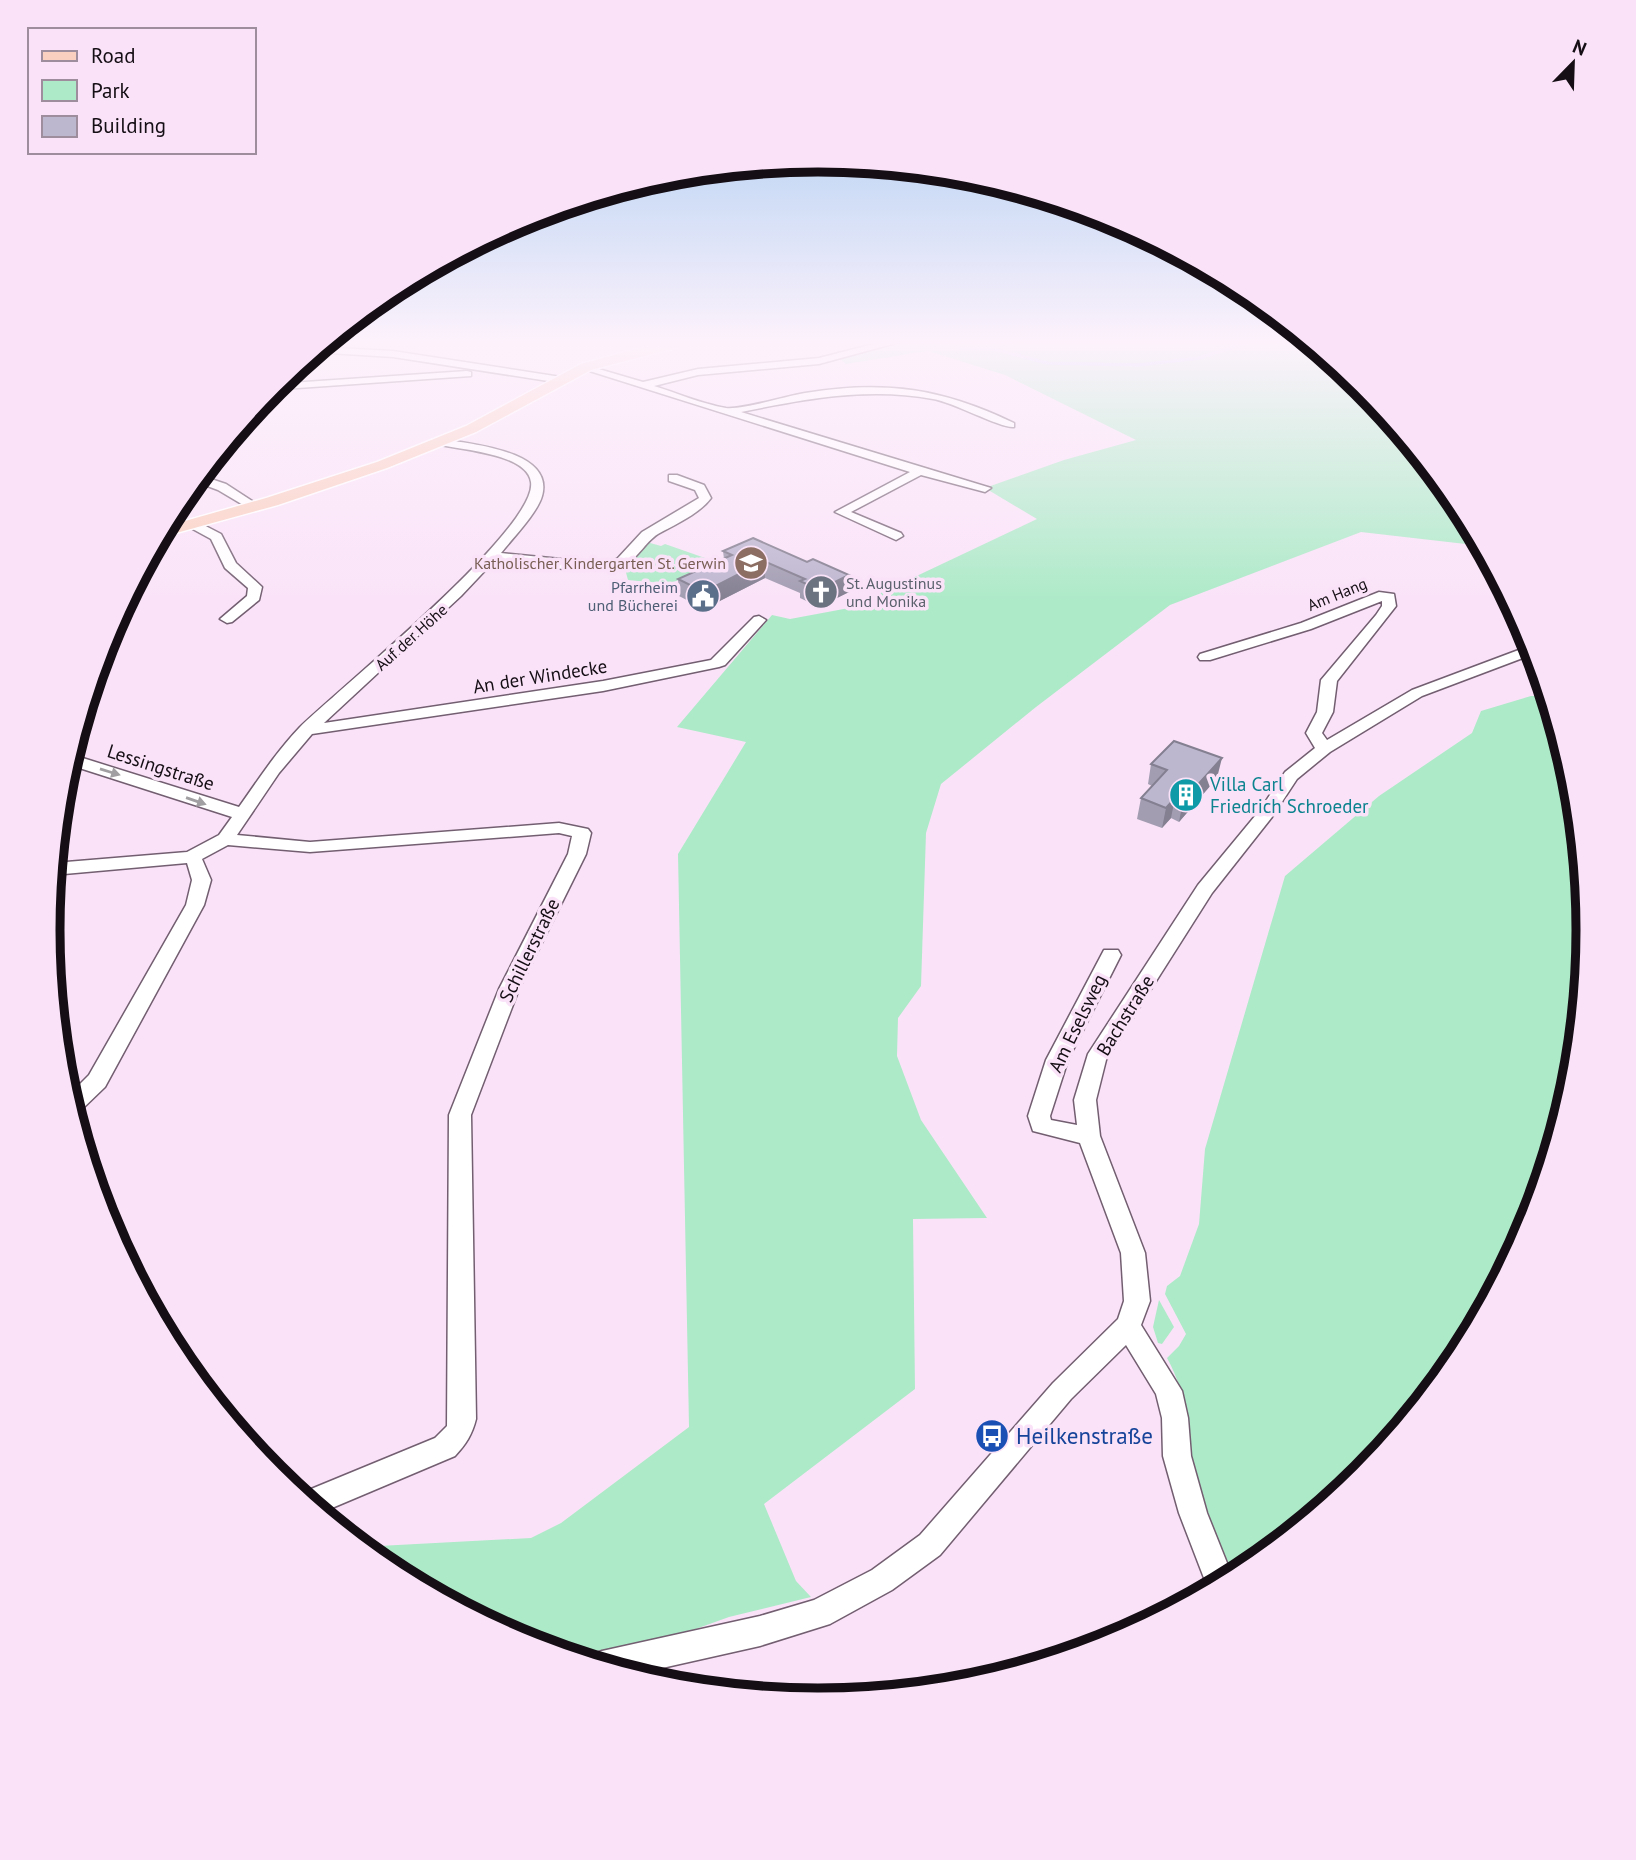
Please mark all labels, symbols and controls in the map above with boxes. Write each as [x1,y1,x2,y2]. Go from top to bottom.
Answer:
legend [28,28,256,154]
north arrow [1538,28,1608,98]
text: N [1569,34,1590,61]
text: Road [91,42,135,69]
text: Park [91,77,130,104]
text: Building [91,112,166,139]
school or university icon: Katholischer Kindergarten St. Gerwin [732,544,770,582]
place label: Katholischer Kindergarten St. Gerwin [474,553,726,573]
church icon: St. Augustinus und Monika [802,573,840,611]
place label: St. Augustinus und Monika [846,573,942,611]
street label: Am Hang [1304,573,1370,615]
place label: Pfarrheim und Bücherei [588,577,678,615]
public building icon: Pfarrheim und Bücherei [684,577,722,615]
street label: Auf der Höhe [371,599,451,675]
street label: An der Windecke [471,654,609,698]
street label: Lessingstraße [104,738,218,796]
one-way arrow [99,767,120,778]
place label: Villa Carl Friedrich Schroeder [1209,772,1369,818]
building icon: Villa Carl Friedrich Schroeder [1167,776,1205,814]
one-way arrow [186,796,207,807]
street label: Schillerstraße [494,894,564,1006]
street label: Am Eselsweg [1043,970,1111,1076]
street label: Bachstraße [1091,970,1159,1060]
bus stop icon: Heilkenstraße [973,1417,1011,1455]
place label: Heilkenstraße [1016,1421,1153,1450]

